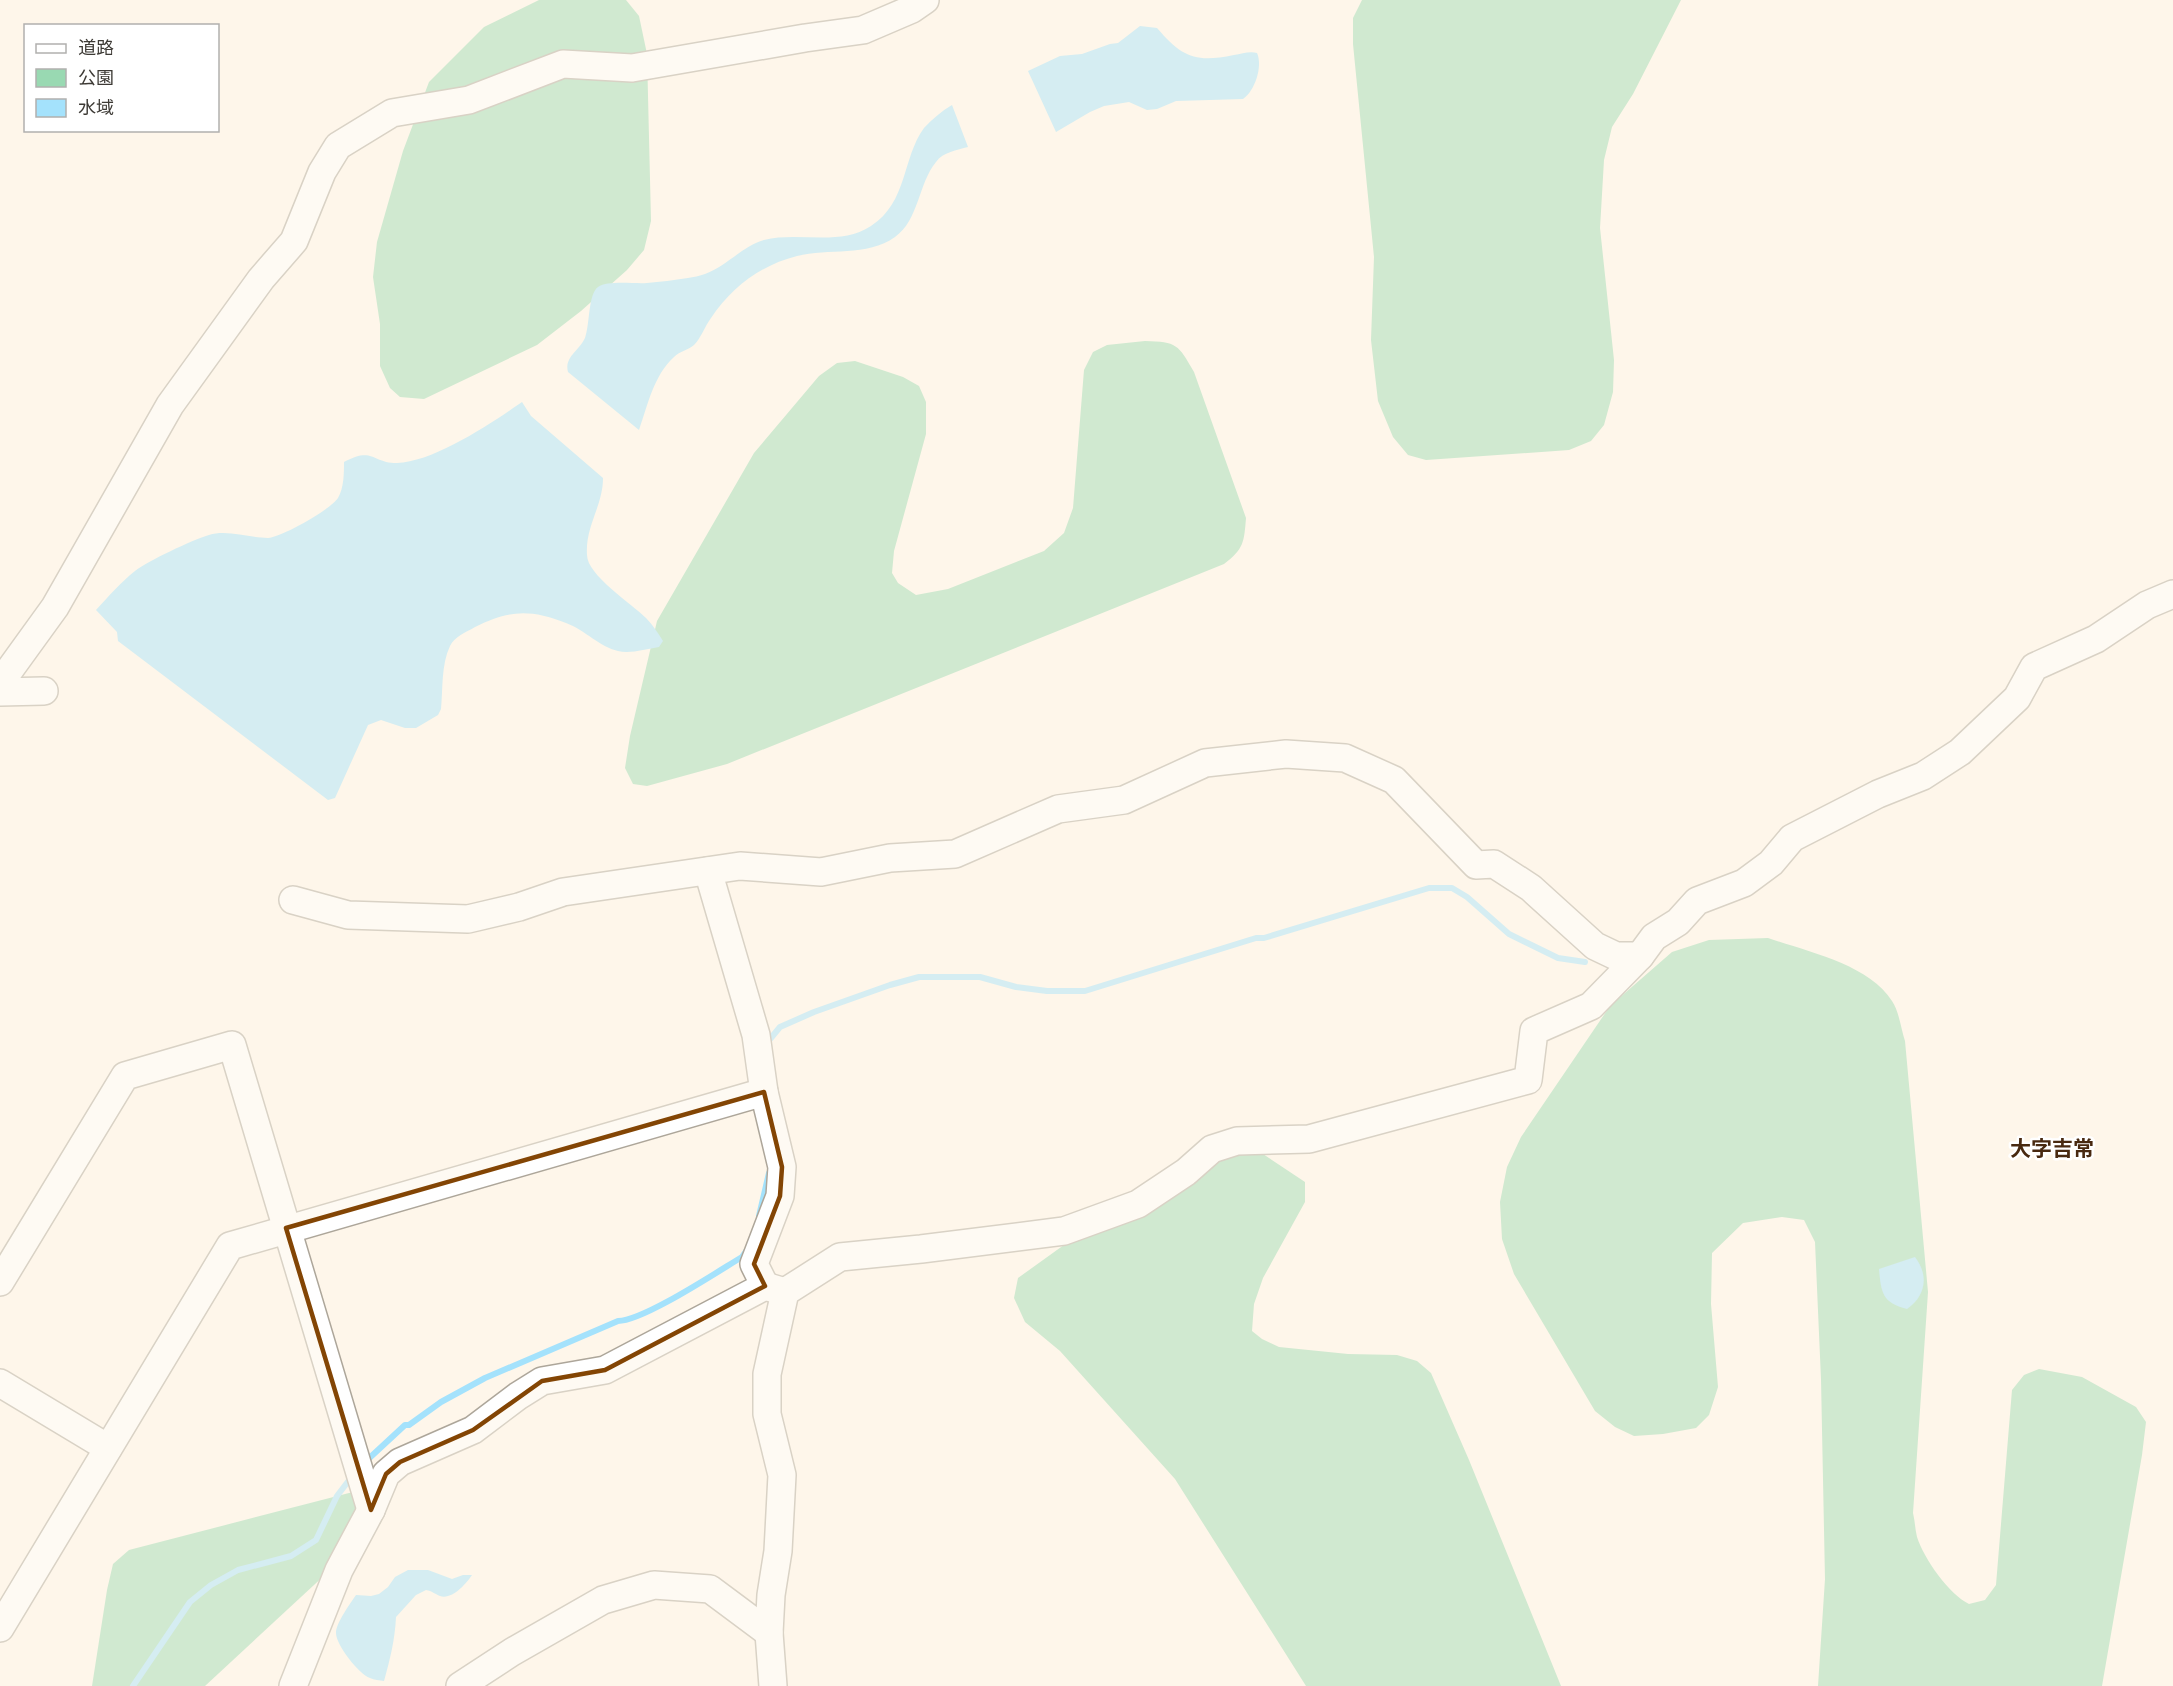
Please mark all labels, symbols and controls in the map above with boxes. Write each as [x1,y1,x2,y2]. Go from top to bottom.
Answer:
legend [24,24,219,132]
text: 道路 [78,38,114,58]
text: 公園 [78,68,114,88]
text: 水域 [78,98,114,118]
district label: 大字吉常 [2010,1137,2094,1160]

